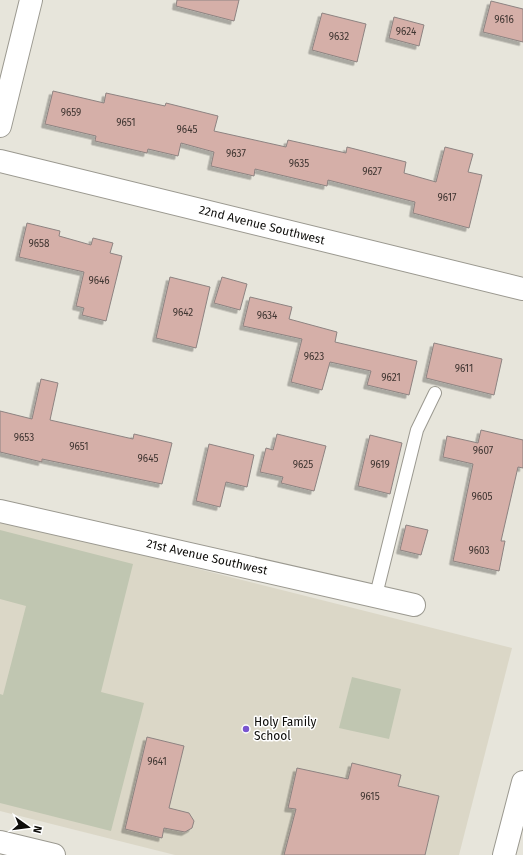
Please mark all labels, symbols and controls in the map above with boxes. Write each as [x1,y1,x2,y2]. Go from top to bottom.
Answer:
house number: 9616 [494,14,514,26]
house number: 9624 [396,26,417,38]
house number: 9632 [329,31,349,43]
house number: 9659 [61,107,81,119]
house number: 9651 [116,117,136,129]
house number: 9645 [177,124,197,136]
house number: 9637 [226,148,246,160]
house number: 9635 [289,158,309,170]
house number: 9627 [362,166,382,178]
house number: 9617 [438,192,457,204]
street label: 22nd Avenue Southwest [198,203,327,248]
house number: 9658 [28,238,50,250]
house number: 9646 [88,275,110,287]
house number: 9642 [173,307,193,319]
house number: 9634 [257,310,278,322]
house number: 9623 [304,351,324,363]
house number: 9611 [455,363,473,375]
house number: 9621 [381,372,401,384]
house number: 9653 [14,432,34,444]
house number: 9651 [69,441,89,453]
house number: 9607 [473,445,494,457]
house number: 9645 [138,453,158,465]
house number: 9625 [293,459,313,471]
house number: 9619 [370,459,390,471]
house number: 9605 [471,491,493,503]
street label: 21st Avenue Southwest [145,536,270,578]
house number: 9603 [468,545,490,557]
place label: Holy Family School [254,715,316,743]
marker: Holy Family School [241,724,251,734]
house number: 9641 [147,756,167,768]
house number: 9615 [360,791,380,803]
north arrow [8,807,48,847]
text: N [30,824,44,834]

